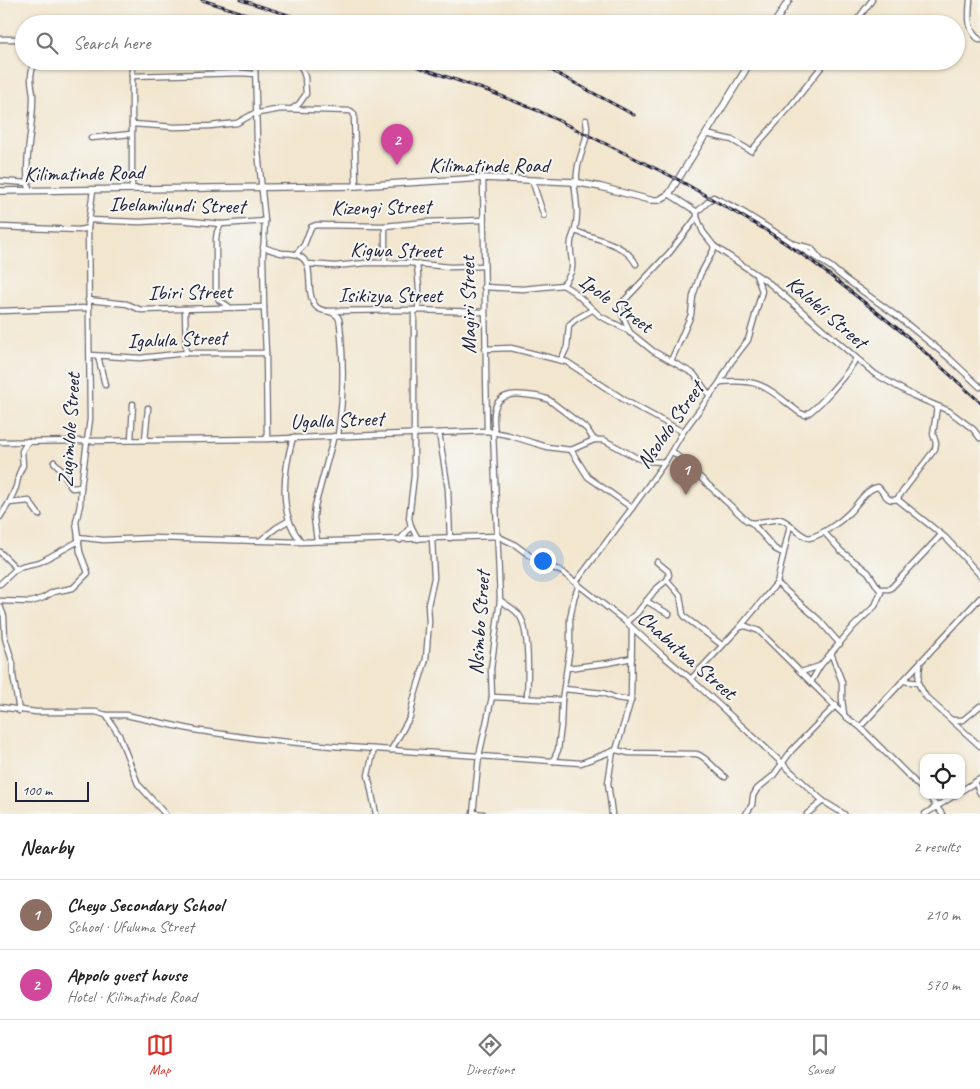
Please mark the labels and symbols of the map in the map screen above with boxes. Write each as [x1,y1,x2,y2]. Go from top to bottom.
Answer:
pin: 2 [381,124,413,165]
street label: Kilimatinde Road [429,152,552,178]
street label: Kilimatinde Road [24,159,147,187]
street label: Ibelamilundi Street [109,191,248,219]
street label: Kizengi Street [331,193,434,221]
street label: Kigwa Street [350,236,444,264]
street label: Magiri Street [454,254,482,354]
street label: Ipole Street [574,268,660,340]
street label: Kaloleli Street [781,270,875,356]
street label: Ibiri Street [148,278,234,306]
street label: Isikizya Street [338,282,444,308]
street label: Igalula Street [127,324,230,354]
street label: Zugimlole Street [52,370,86,488]
street label: Nsololo Street [631,374,711,473]
street label: Ugalla Street [290,405,387,435]
pin: 1 [670,454,702,495]
your location [530,548,556,574]
street label: Nsimbo Street [462,567,496,676]
street label: Chabutwa Street [632,605,743,706]
scale bar [15,779,89,802]

